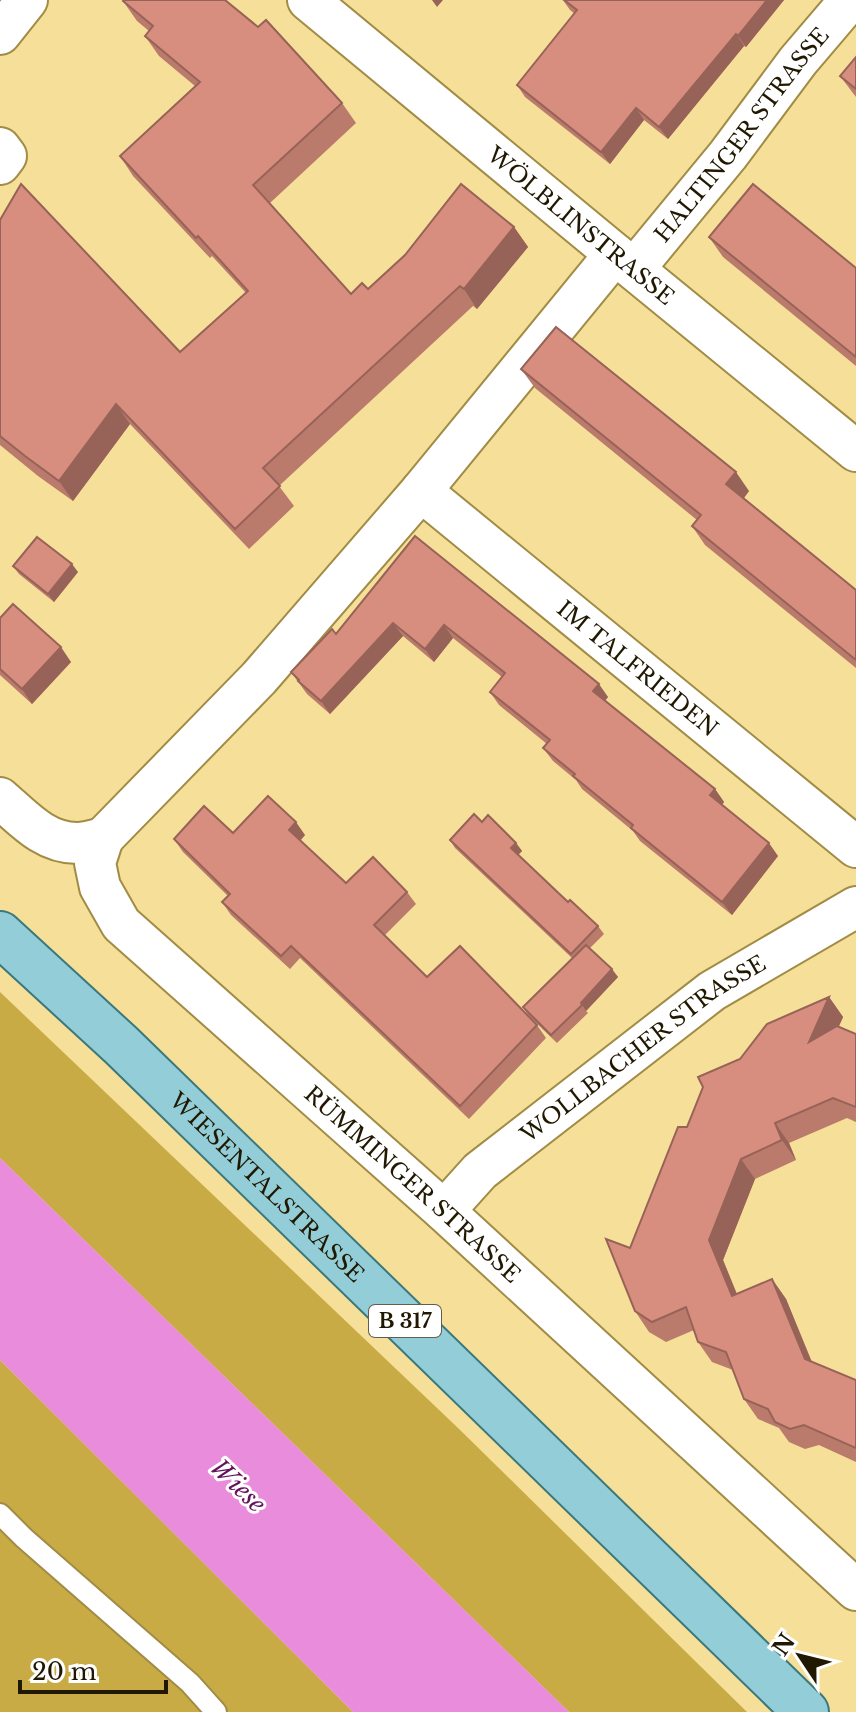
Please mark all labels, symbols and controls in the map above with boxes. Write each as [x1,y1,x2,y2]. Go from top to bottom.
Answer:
street label: HALTINGER STRASSE [649,22,835,248]
street label: WÖLBLINSTRASSE [481,140,679,311]
street label: IM TALFRIEDEN [551,595,723,743]
street label: WOLLBACHER STRASSE [515,950,771,1149]
street label: RÜMMINGER STRASSE [299,1080,526,1288]
street label: WIESENTALSTRASSE [163,1086,369,1288]
road number: B 317 [369,1305,441,1337]
water label: Wiese [205,1453,272,1519]
north arrow [760,1616,840,1696]
text: N [767,1628,801,1661]
scale bar [20,1644,166,1694]
text: 20 m [32,1657,97,1686]

